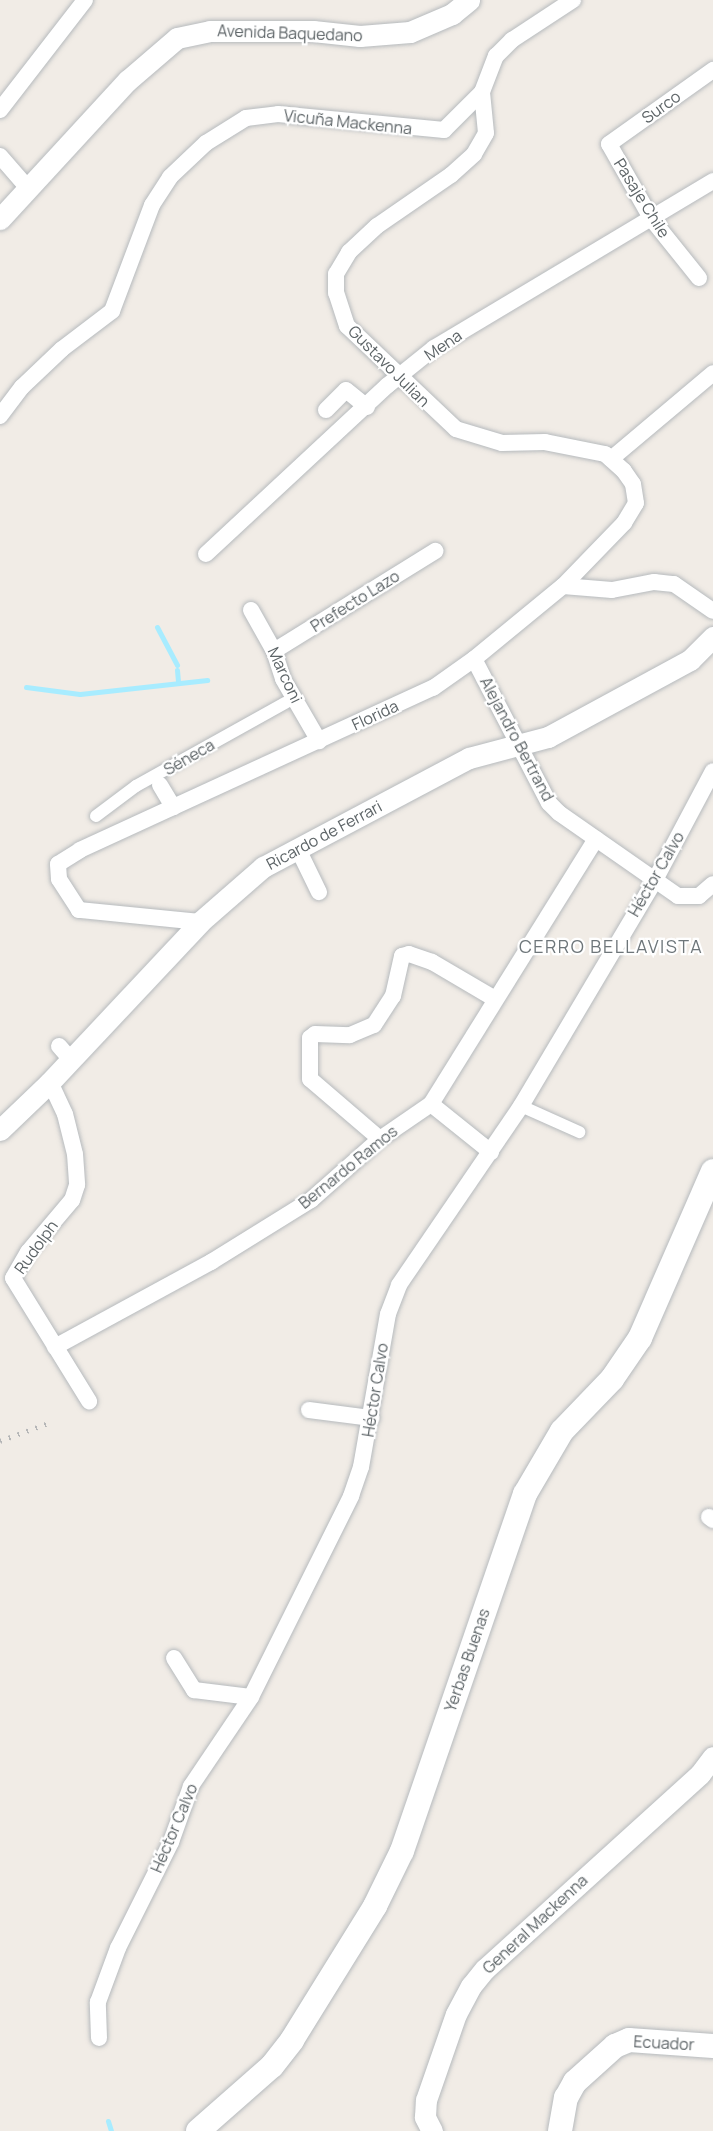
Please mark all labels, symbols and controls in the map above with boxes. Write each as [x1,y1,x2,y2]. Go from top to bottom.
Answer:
street label: Avenida Baquedano [217,21,363,45]
street label: Surco [638,87,684,127]
street label: Vicuña Mackenna [283,106,413,138]
street label: Pasaje Chile [610,155,674,241]
street label: Gustavo Julian [344,321,434,411]
street label: Mena [421,326,465,364]
street label: Prefecto Lazo [307,566,403,636]
street label: Marconi [264,644,306,706]
street label: Alejandro Bertrand [476,674,558,804]
street label: Florida [349,696,401,734]
street label: Séneca [160,735,218,779]
street label: Ricardo de Ferrari [263,796,385,874]
street label: Héctor Calvo [624,828,688,920]
district label: CERRO BELLAVISTA [519,935,703,957]
street label: Bernardo Ramos [295,1121,401,1213]
street label: Rudolph [10,1217,62,1277]
street label: Héctor Calvo [358,1342,392,1438]
street label: Yerbas Buenas [440,1606,494,1714]
street label: Héctor Calvo [147,1781,201,1875]
street label: General Mackenna [479,1870,591,1978]
street label: Ecuador [633,2032,695,2054]

